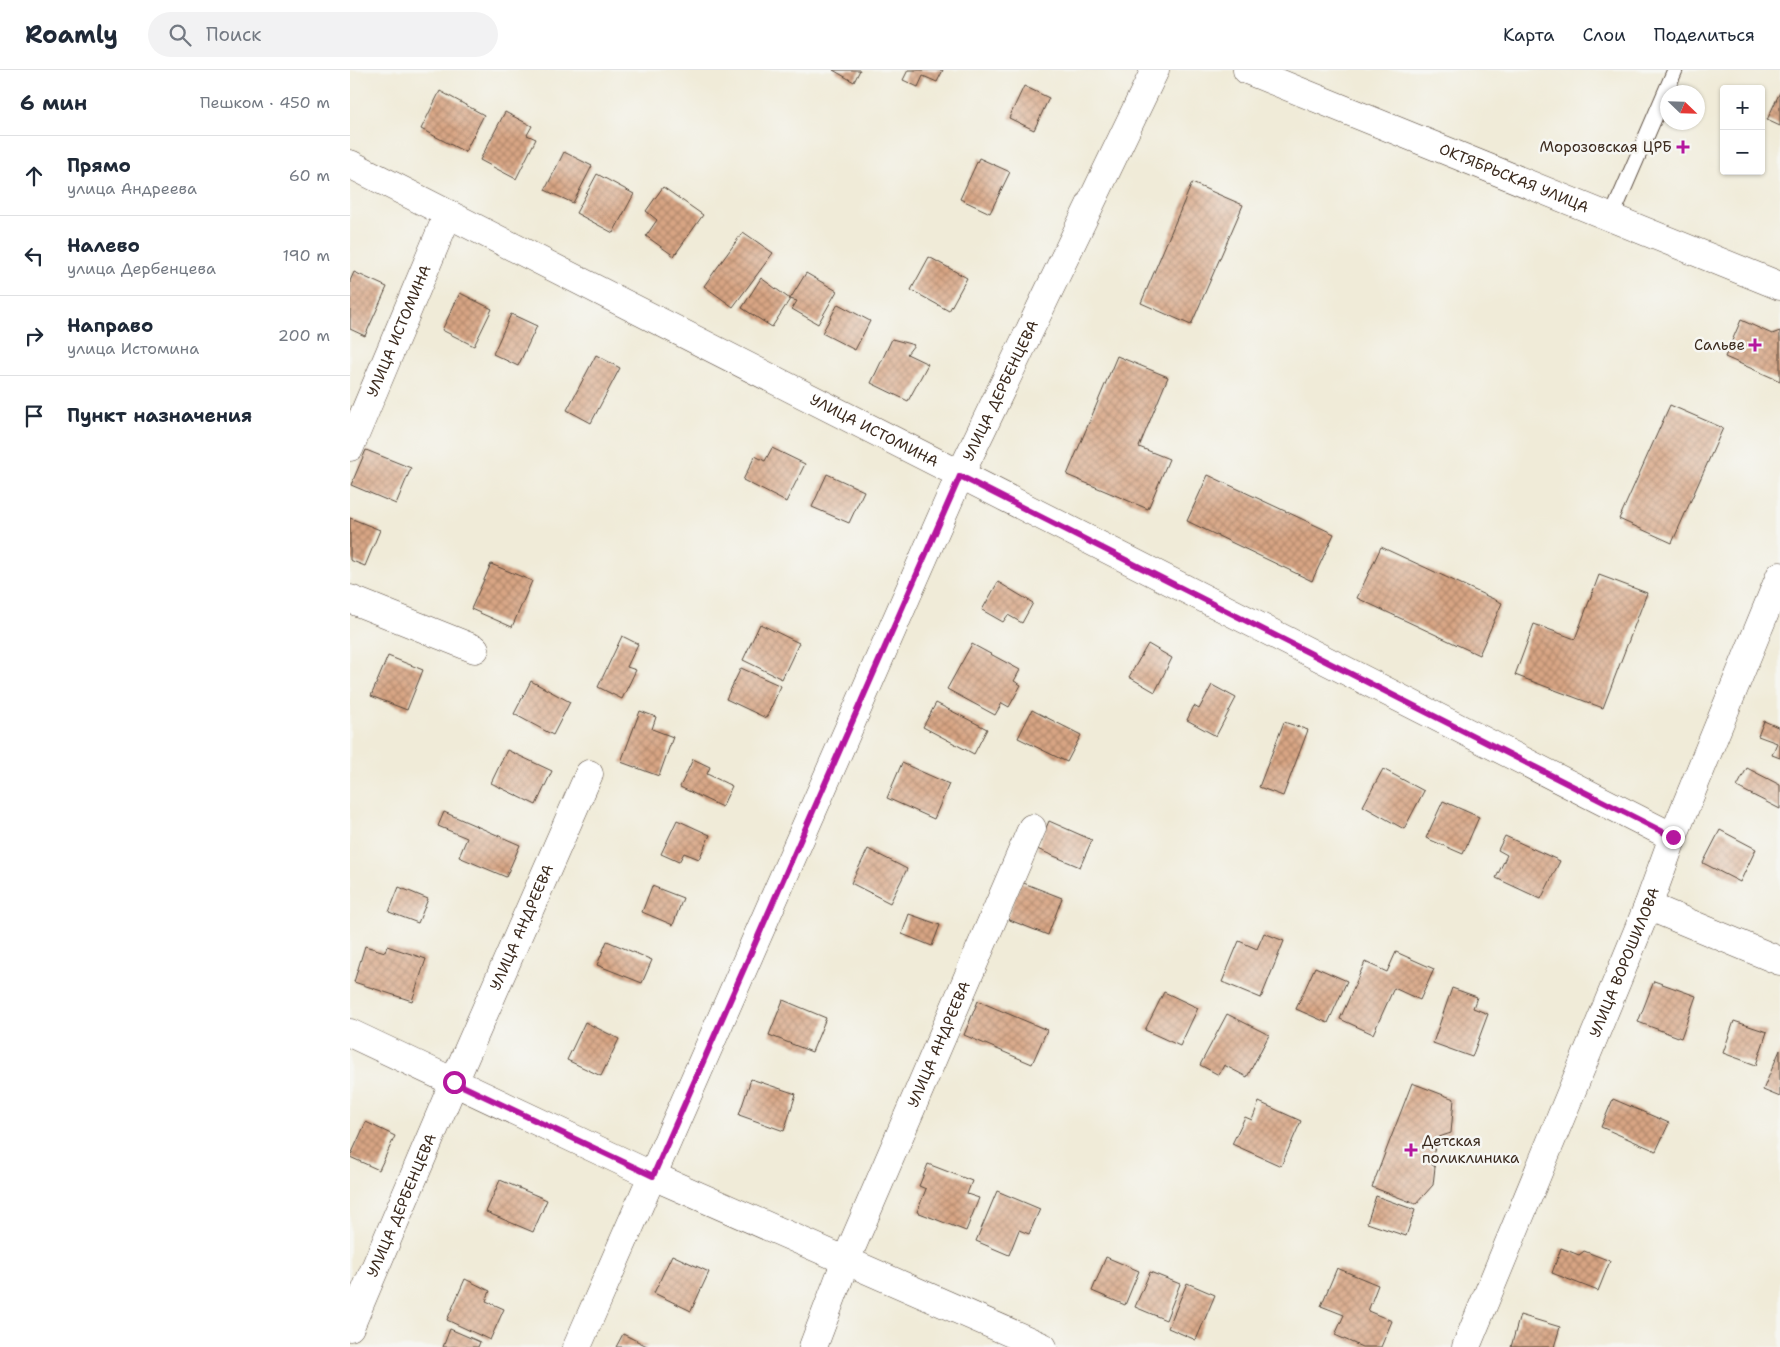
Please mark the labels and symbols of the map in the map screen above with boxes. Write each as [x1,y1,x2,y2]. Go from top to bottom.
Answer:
north arrow [1660,85,1705,130]
place label: Морозовская ЦРБ [1540,137,1672,157]
street label: ОКТЯБРЬСКАЯ УЛИЦА [1436,139,1592,218]
marker: Морозовская ЦРБ [1676,140,1690,154]
street label: УЛИЦА ИСТОМИНА [362,262,436,400]
street label: УЛИЦА ДЕРБЕНЦЕВА [958,317,1043,464]
place label: Сальве [1694,335,1745,355]
marker: Сальве [1749,339,1761,351]
street label: УЛИЦА ИСТОМИНА [807,390,942,472]
route end [1662,826,1685,849]
street label: УЛИЦА АНДРЕЕВА [485,861,558,993]
street label: УЛИЦА ВОРОШИЛОВА [1585,884,1664,1040]
street label: УЛИЦА АНДРЕЕВА [903,978,975,1110]
route start [443,1071,466,1094]
street label: УЛИЦА ДЕРБЕНЦЕВА [362,1131,441,1280]
place label: Детская поликлиника [1422,1131,1520,1168]
marker: Детская поликлиника [1404,1143,1418,1157]

